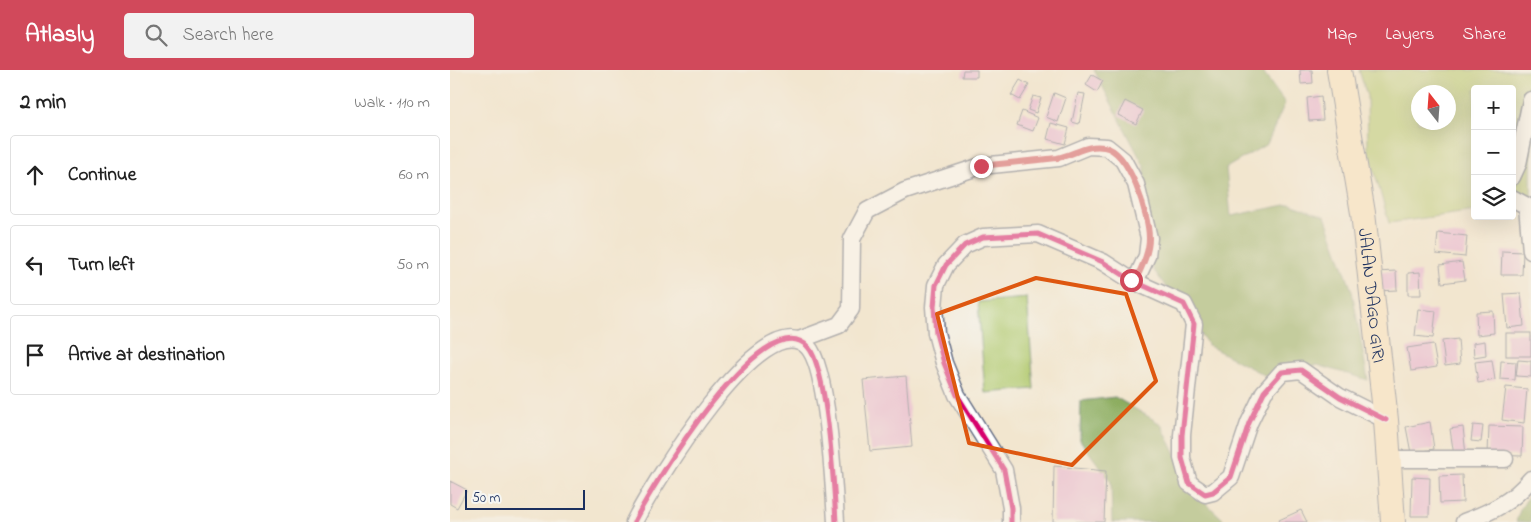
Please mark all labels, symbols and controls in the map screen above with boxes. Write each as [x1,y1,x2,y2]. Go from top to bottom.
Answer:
search box [124,13,474,58]
text: Atlasly [25,18,94,53]
icon: search [142,21,170,49]
text: Search here [182,22,273,49]
text: Map [1327,22,1357,48]
text: Layers [1385,22,1435,48]
text: Share [1463,22,1506,48]
north arrow [1411,85,1456,130]
map controls [1471,85,1516,220]
button: + [1471,85,1516,130]
text: 2 min [20,88,66,118]
text: Walk · 110 m [354,91,430,115]
button: − [1471,130,1516,175]
route end [970,155,993,178]
icon: ahead [21,161,49,189]
text: Continue [68,162,136,189]
text: 60 m [399,163,429,187]
button: layers [1471,175,1516,220]
street label: JALAN DAGO GIRI [1350,227,1391,364]
icon: left [21,251,49,279]
text: Turn left [68,252,135,279]
text: 50 m [397,253,429,277]
route start [1120,269,1143,292]
icon: arrive [21,341,49,369]
text: Arrive at destination [68,342,225,369]
scale bar [465,487,585,510]
text: 50 m [472,488,500,509]

